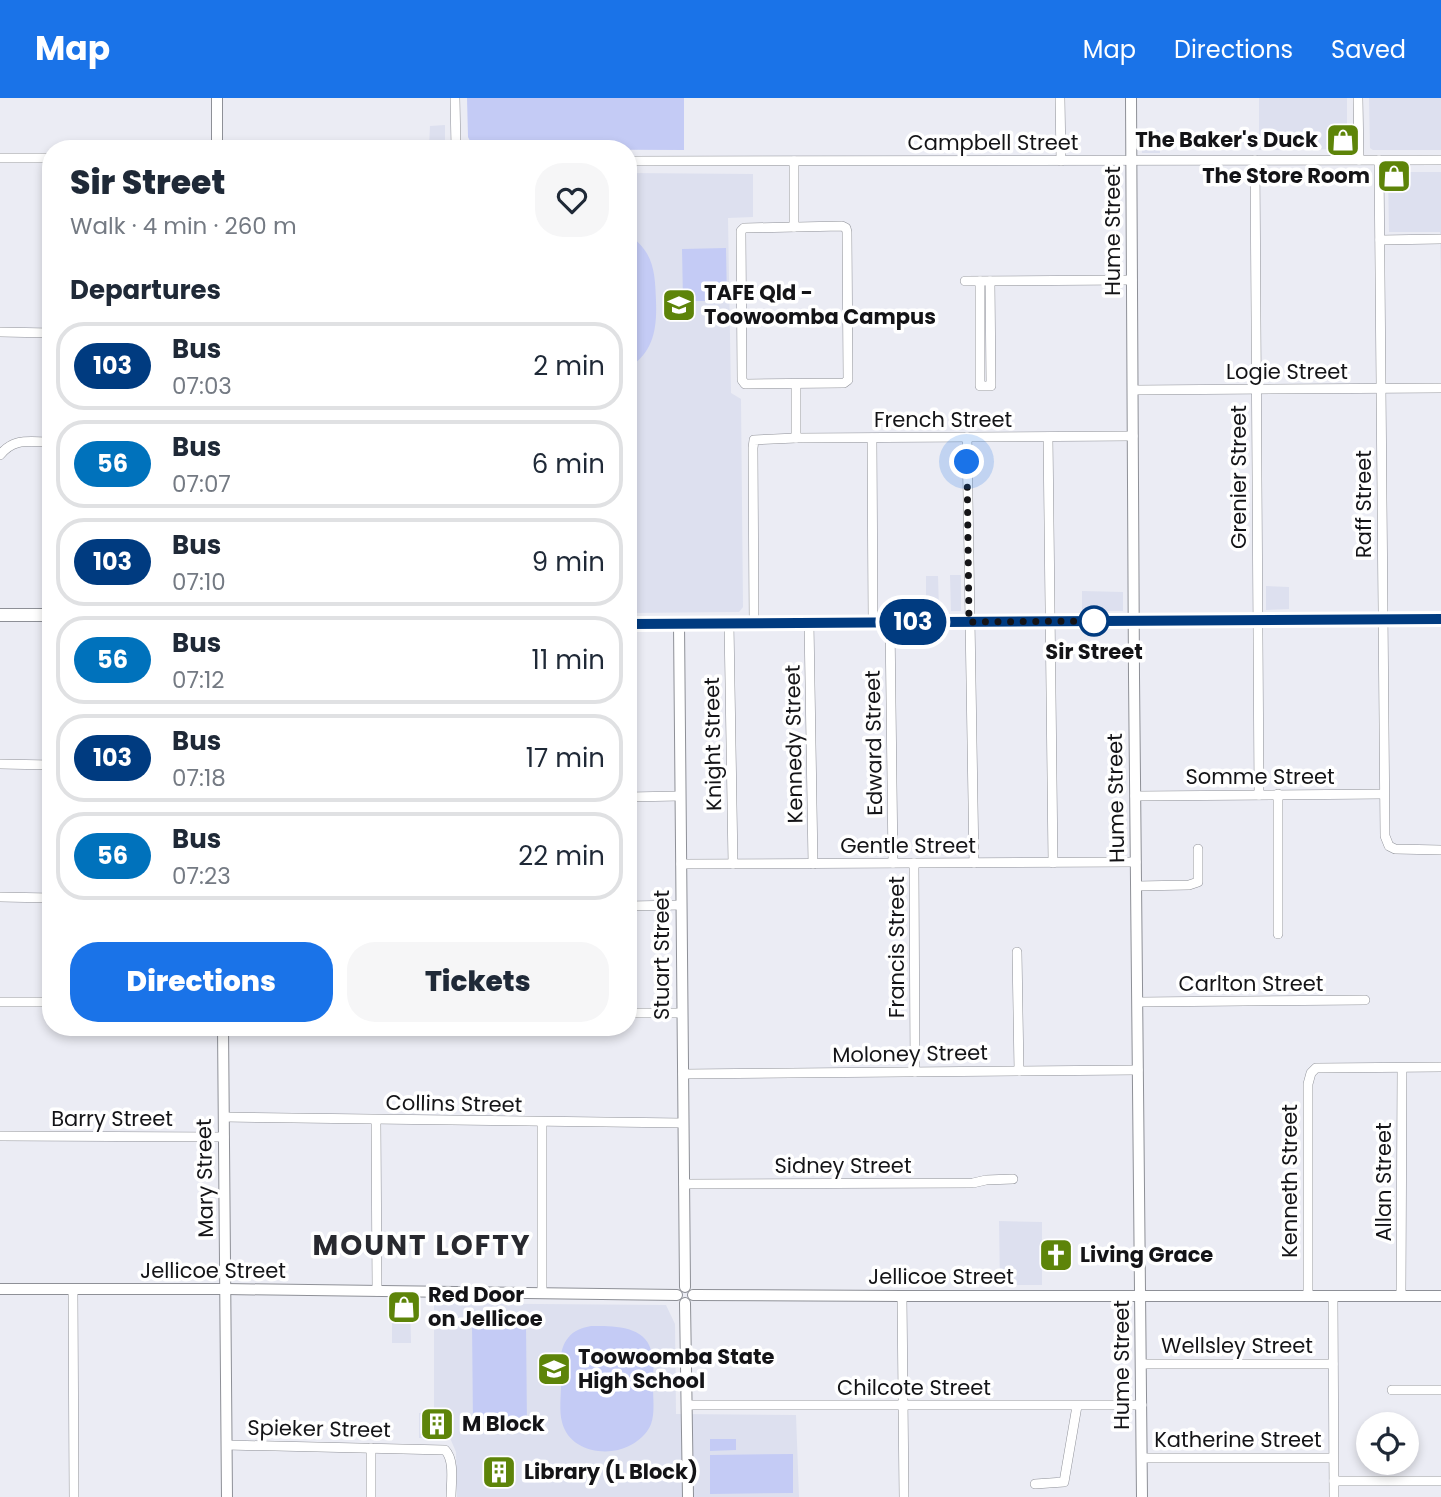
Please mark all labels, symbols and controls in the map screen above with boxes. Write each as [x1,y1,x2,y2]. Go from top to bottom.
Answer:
text: Map [35,25,110,72]
text: Map [1083,33,1136,66]
text: Directions [1174,33,1293,66]
text: Saved [1331,33,1406,66]
shop icon: The Baker's Duck [1324,121,1362,159]
place label: The Baker's Duck [1135,125,1318,154]
street label: Campbell Street [908,128,1078,157]
shop icon: The Store Room [1375,157,1413,195]
text: Sir Street [70,159,225,206]
place label: The Store Room [1202,161,1370,190]
button: heart [535,163,609,237]
street label: Hume Street [1098,166,1127,296]
text: Walk · 4 min · 260 m [70,210,297,242]
text: Departures [70,272,221,308]
place label: TAFE Qld - Toowoomba Campus [704,278,936,331]
school or university icon: TAFE Qld - Toowoomba Campus [660,286,698,324]
text: Bus [172,331,221,367]
text: 2 min [533,348,605,384]
text: 103 [93,349,132,382]
street label: Logie Street [1226,357,1348,386]
text: 07:03 [172,370,232,402]
street label: French Street [874,405,1012,434]
street label: Grenier Street [1224,405,1253,549]
text: Bus [172,429,221,465]
your location [949,444,984,479]
text: 6 min [532,446,605,482]
text: 56 [97,447,128,480]
street label: Raff Street [1349,450,1378,558]
text: 07:07 [172,468,231,500]
text: Bus [172,527,221,563]
text: 9 min [532,544,605,580]
text: 103 [93,545,132,578]
text: 07:10 [172,566,226,598]
line badge: 103 [873,599,953,645]
text: 103 [893,605,933,638]
marker: Sir Street [1079,606,1109,636]
text: Bus [172,625,221,661]
place label: Sir Street [1045,637,1143,666]
text: 11 min [532,642,605,678]
text: 56 [97,643,128,676]
text: 07:12 [172,664,225,696]
street label: Kennedy Street [778,664,809,824]
street label: Edward Street [858,670,889,816]
street label: Knight Street [697,677,728,811]
text: Bus [172,723,221,759]
street label: Hume Street [1100,733,1131,863]
text: 17 min [526,740,605,776]
text: 103 [93,741,132,774]
text: 07:18 [172,762,226,794]
street label: Somme Street [1185,762,1335,791]
text: Bus [172,821,221,857]
street label: Gentle Street [840,831,976,860]
text: 22 min [518,838,605,874]
text: 56 [97,839,128,872]
text: 07:23 [172,860,231,892]
street label: Francis Street [882,876,911,1018]
street label: Stuart Street [647,890,676,1020]
button: Directions [70,942,333,1022]
button: Tickets [347,942,609,1022]
street label: Carlton Street [1178,969,1324,998]
street label: Moloney Street [832,1038,988,1069]
street label: Collins Street [385,1088,523,1119]
street label: Barry Street [51,1104,173,1133]
street label: Kenneth Street [1275,1104,1304,1258]
street label: Mary Street [189,1118,220,1238]
street label: Allan Street [1369,1122,1398,1242]
street label: Sidney Street [774,1151,912,1180]
district label: MOUNT LOFTY [312,1226,532,1265]
church icon: Living Grace [1037,1236,1075,1274]
place label: Living Grace [1080,1240,1213,1269]
street label: Jellicoe Street [140,1256,286,1285]
street label: Jellicoe Street [868,1262,1014,1291]
place label: Red Door on Jellicoe [428,1280,543,1333]
shop icon: Red Door on Jellicoe [385,1288,423,1326]
street label: Hume Street [1107,1300,1136,1430]
street label: Wellsley Street [1161,1331,1313,1360]
place label: Toowoomba State High School [578,1342,775,1395]
school or university icon: Toowoomba State High School [535,1350,573,1388]
street label: Chilcote Street [837,1373,991,1402]
building icon: M Block [418,1405,456,1443]
place label: M Block [462,1409,545,1438]
map controls [1356,1412,1419,1475]
button: locate [1356,1412,1419,1475]
street label: Spieker Street [247,1413,391,1444]
street label: Katherine Street [1154,1425,1322,1454]
building icon: Library (L Block) [480,1453,518,1491]
place label: Library (L Block) [524,1457,698,1486]

